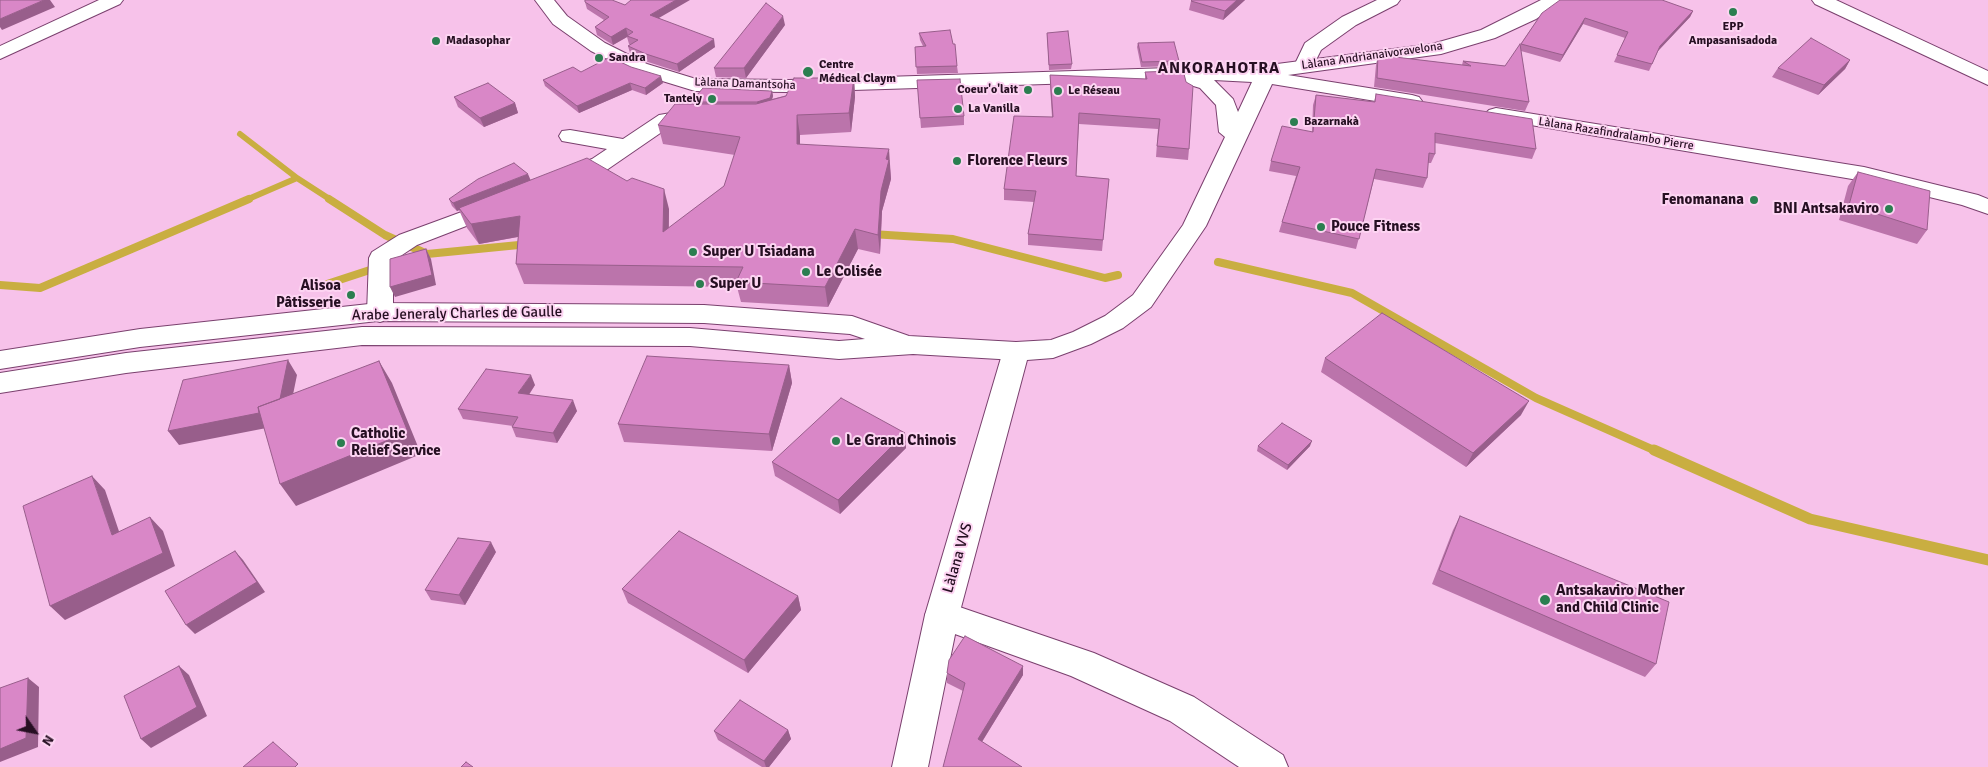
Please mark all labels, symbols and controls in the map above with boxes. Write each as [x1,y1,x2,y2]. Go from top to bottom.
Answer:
marker: EPP Ampasanisadoda [1727,6,1739,18]
place label: EPP Ampasanisadoda [1689,20,1777,48]
place label: Madasophar [446,34,510,48]
marker: Madasophar [430,35,442,47]
street label: Làlana Andrianaivoravelona [1300,39,1444,73]
place label: Sandra [609,51,646,65]
marker: Sandra [593,52,605,64]
place label: Centre Médical Claym [819,58,896,86]
district label: ANKORAHOTRA [1156,59,1282,79]
marker: Centre Médical Claym [801,65,815,79]
street label: Làlana Damantsoha [694,75,796,93]
place label: Coeur'o'lait [957,83,1018,97]
marker: Coeur'o'lait [1022,84,1034,96]
place label: Le Réseau [1068,84,1120,98]
marker: Le Réseau [1052,85,1064,97]
place label: Tantely [664,92,702,106]
marker: Tantely [706,93,718,105]
place label: La Vanilla [968,102,1020,116]
marker: La Vanilla [952,103,964,115]
place label: Bazarnakà [1304,115,1359,129]
street label: Làlana Razafindralambo Pierre [1537,115,1695,153]
marker: Bazarnakà [1288,116,1300,128]
place label: Florence Fleurs [967,152,1067,170]
marker: Florence Fleurs [951,155,963,167]
place label: Fenomanana [1661,191,1744,209]
marker: Fenomanana [1748,194,1760,206]
place label: BNI Antsakaviro [1773,200,1879,218]
marker: BNI Antsakaviro [1883,203,1895,215]
place label: Pouce Fitness [1331,218,1420,236]
marker: Pouce Fitness [1315,221,1327,233]
place label: Super U Tsiadana [703,243,815,261]
marker: Super U Tsiadana [687,246,699,258]
place label: Le Colisée [816,263,882,281]
marker: Le Colisée [800,266,812,278]
place label: Super U [710,275,761,293]
place label: Alisoa Pâtisserie [276,277,341,312]
marker: Super U [694,278,706,290]
marker: Alisoa Pâtisserie [345,289,357,301]
street label: Arabe Jeneraly Charles de Gaulle [352,303,562,325]
place label: Catholic Relief Service [351,425,441,460]
place label: Le Grand Chinois [846,432,956,450]
marker: Le Grand Chinois [830,435,842,447]
marker: Catholic Relief Service [335,437,347,449]
street label: Làlana VVS [939,521,977,595]
place label: Antsakaviro Mother and Child Clinic [1556,582,1685,617]
marker: Antsakaviro Mother and Child Clinic [1538,593,1552,607]
north arrow [10,707,60,757]
text: N [38,732,58,749]

